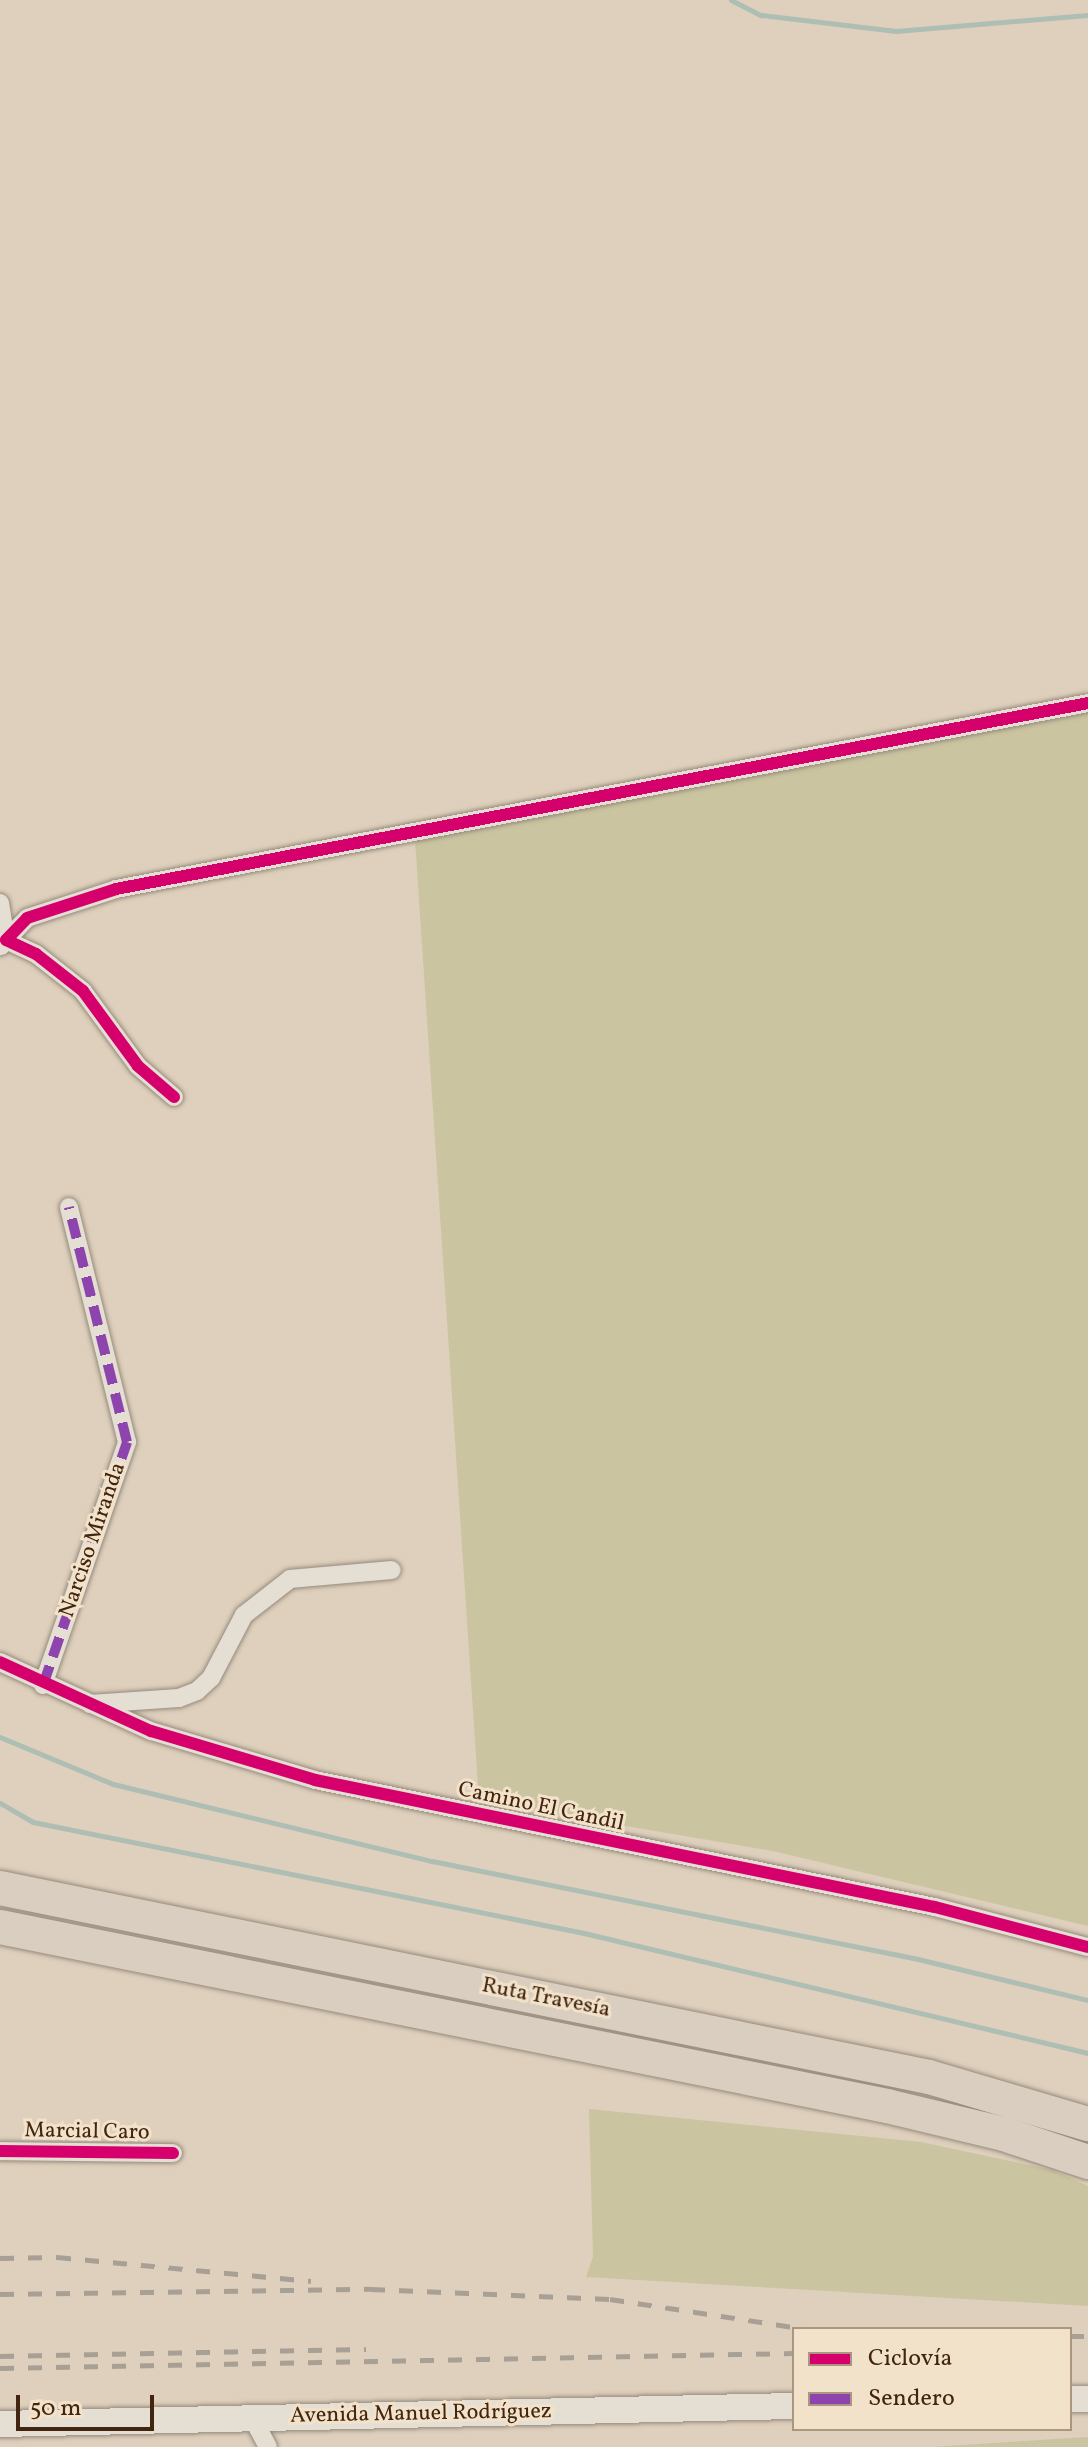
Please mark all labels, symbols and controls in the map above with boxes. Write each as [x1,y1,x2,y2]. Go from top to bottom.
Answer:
street label: Narciso Miranda [54,1459,132,1621]
street label: Camino El Candil [456,1777,626,1837]
street label: Ruta Travesía [479,1973,613,2023]
street label: Marcial Caro [24,2118,150,2146]
legend [792,2327,1072,2431]
text: Ciclovía [868,2342,953,2376]
scale bar [20,2379,158,2429]
text: Sendero [868,2382,955,2416]
text: 50 m [30,2392,82,2426]
street label: Avenida Manuel Rodríguez [290,2399,552,2429]

